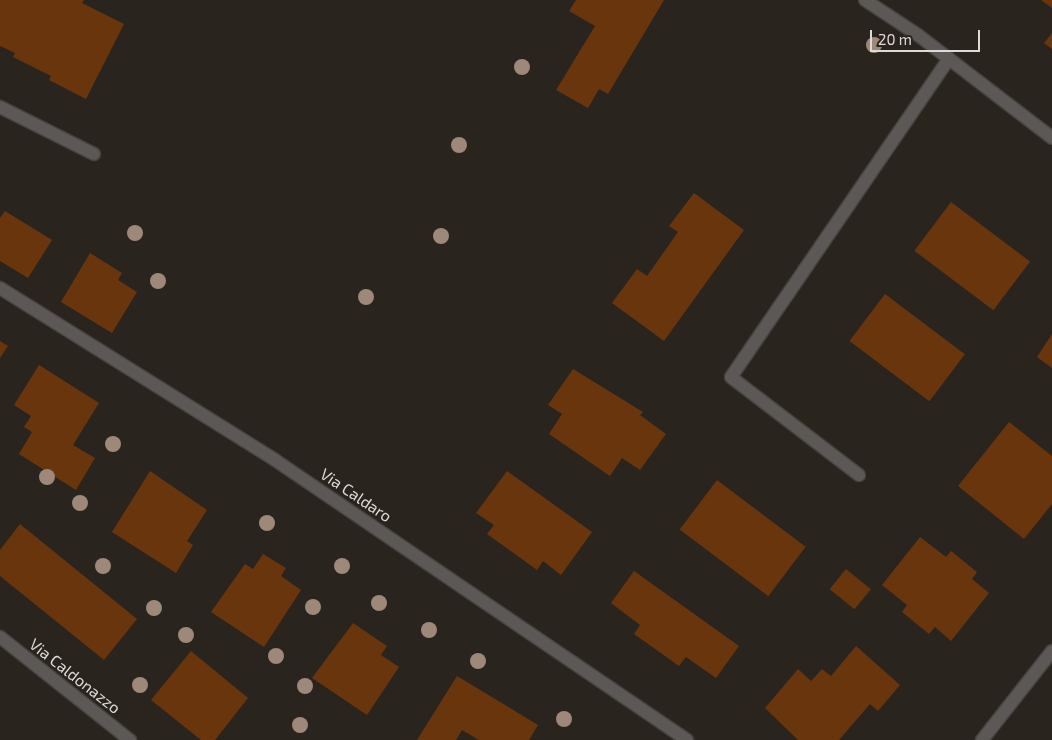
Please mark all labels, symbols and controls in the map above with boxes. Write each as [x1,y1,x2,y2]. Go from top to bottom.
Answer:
scale bar [872,20,982,52]
text: 20 m [878,30,912,48]
street label: Via Caldaro [317,464,395,526]
street label: Via Caldonazzo [26,634,124,718]

